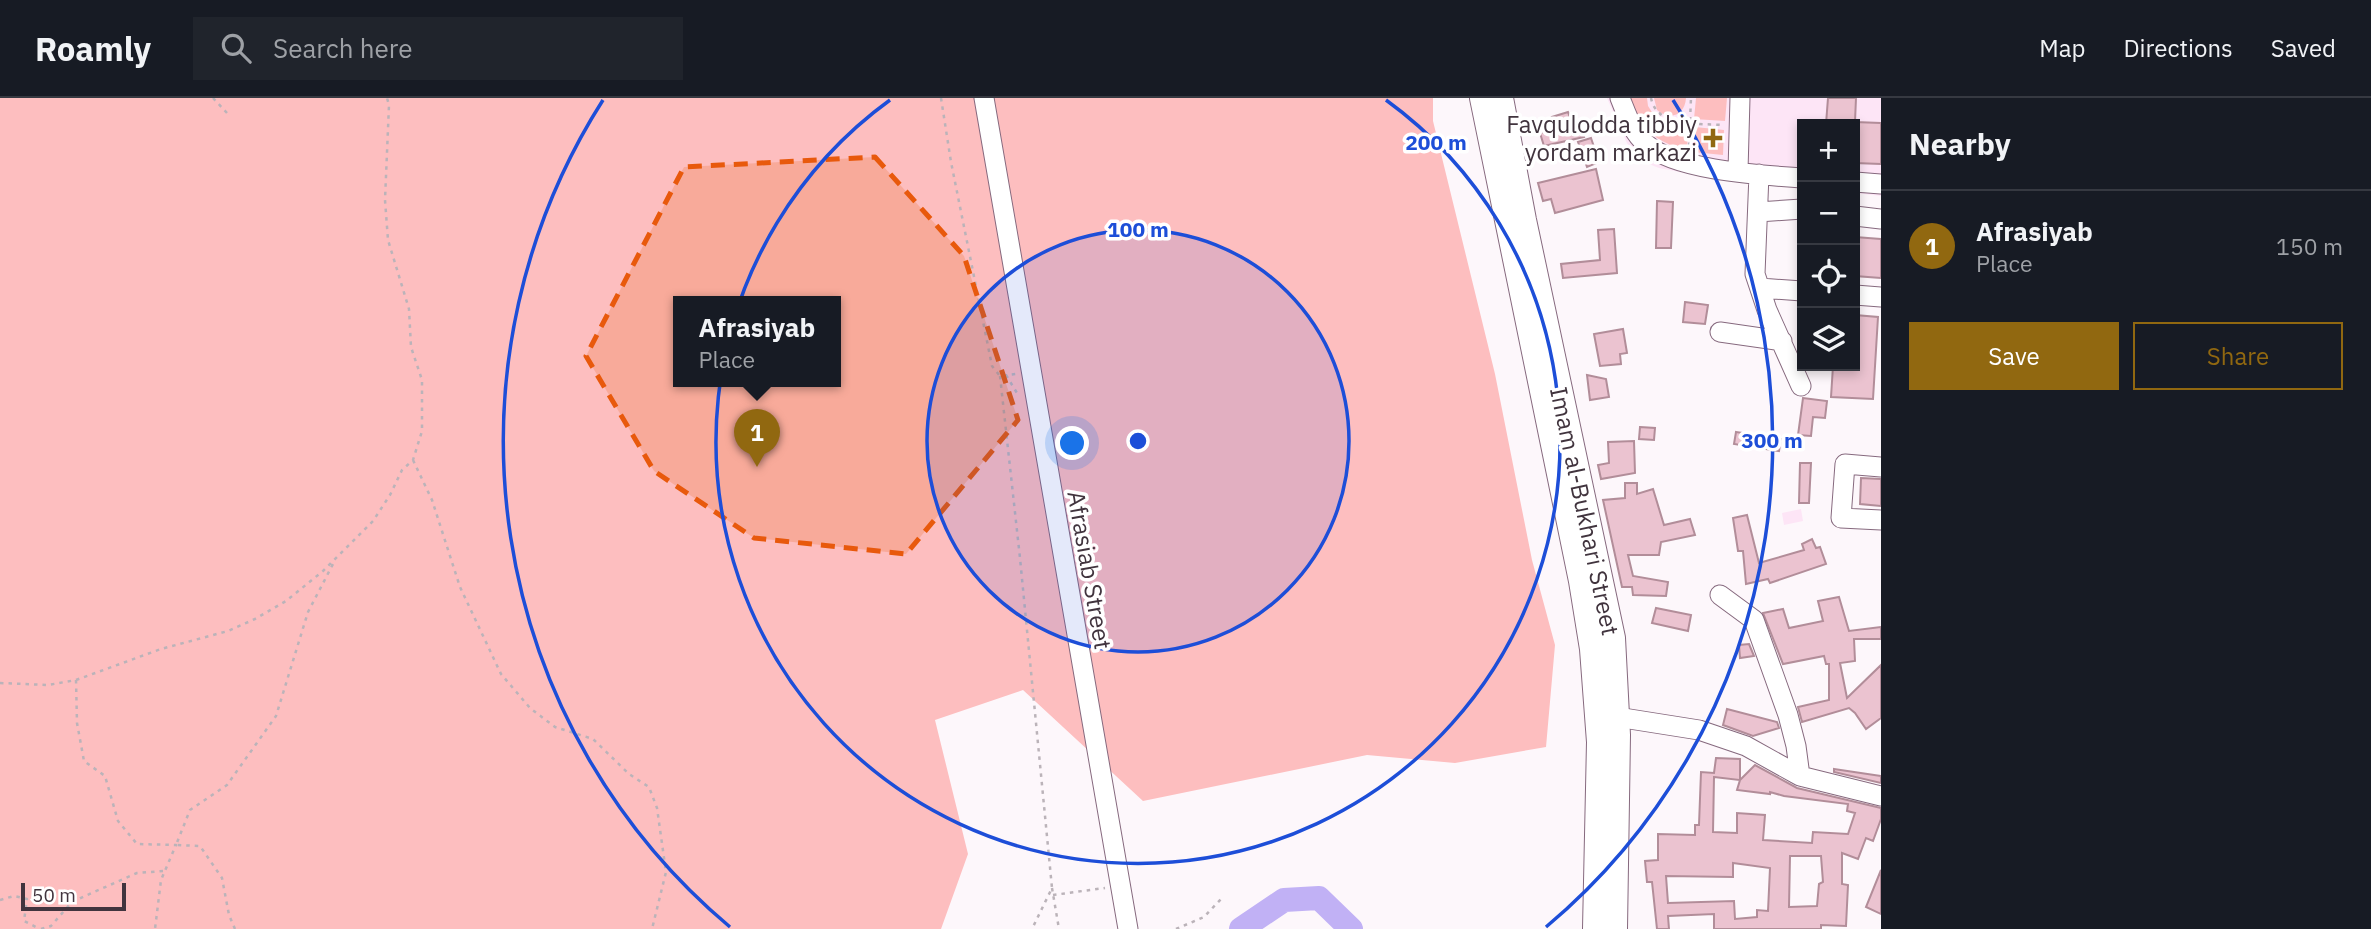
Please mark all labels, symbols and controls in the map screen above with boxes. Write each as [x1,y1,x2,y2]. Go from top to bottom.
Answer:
search box [193,17,683,80]
text: Roamly [35,27,151,70]
icon: search [217,29,255,67]
text: Search here [273,31,412,65]
text: Map [2039,32,2085,64]
text: Directions [2123,32,2233,64]
text: Saved [2271,32,2336,64]
place label: Favqulodda tibbiy yordam markazi [1506,108,1697,168]
map controls [1797,119,1860,371]
button: + [1797,119,1860,182]
text: Nearby [1909,124,2011,163]
text: 200 m [1405,128,1467,156]
marker: Favqulodda tibbiy yordam markazi [1703,128,1723,148]
button: − [1797,182,1860,245]
text: Afrasiyab [1976,214,2093,248]
text: 100 m [1107,215,1169,243]
text: 1 [1925,231,1939,261]
text: 150 m [2276,231,2343,261]
button: locate [1797,245,1860,308]
text: Place [1976,248,2033,278]
popup [673,296,841,387]
button: layers [1797,308,1860,371]
text: Afrasiyab [699,310,815,344]
button: Save [1909,322,2119,390]
button: Share [2133,322,2343,390]
text: Place [699,344,755,374]
street label: Imam al-Bukhari Street [1543,384,1627,638]
pin: 1 [734,409,780,467]
your location [1055,426,1089,460]
text: 300 m [1741,426,1803,454]
centre of rings [1126,429,1150,453]
street label: Afrasiab Street [1060,488,1120,652]
scale bar [21,880,126,912]
text: 50 m [32,883,76,907]

